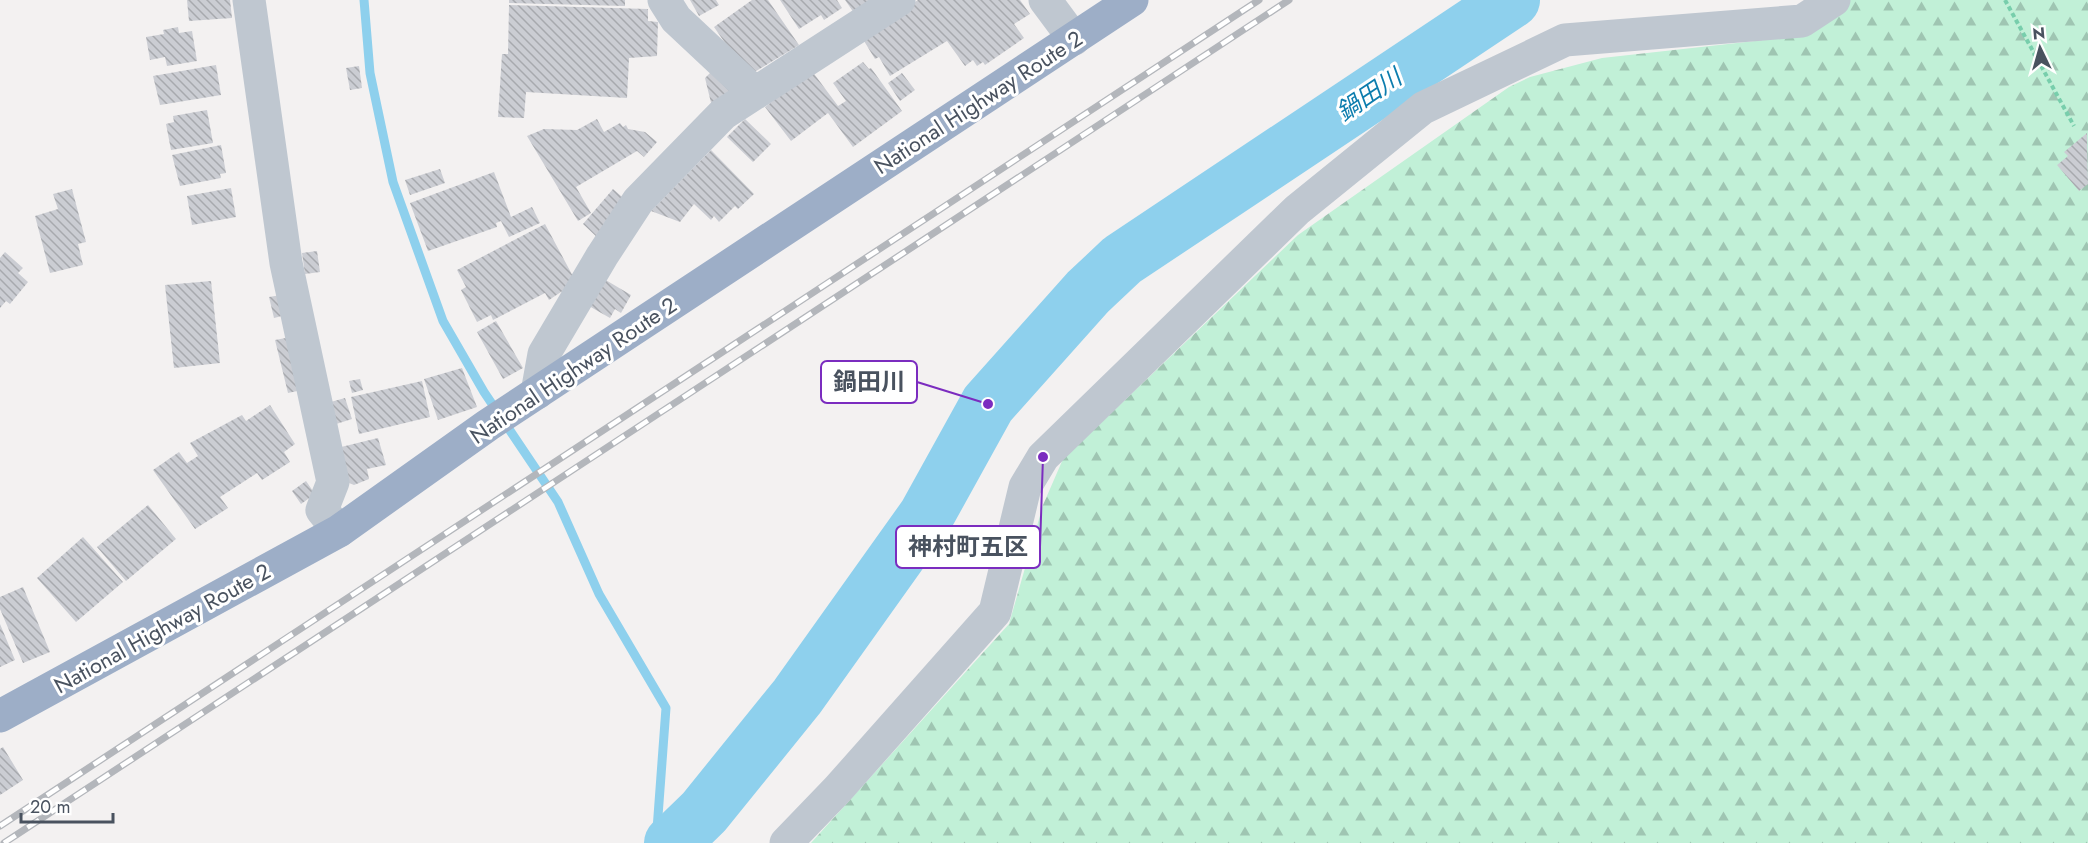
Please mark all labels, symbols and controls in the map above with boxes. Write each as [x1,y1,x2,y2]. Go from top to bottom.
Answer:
north arrow [2010,18,2070,78]
street label: National Highway Route 2 [867,22,1089,182]
text: N [2031,22,2046,46]
water label: 鍋田川 [1329,58,1411,129]
street label: National Highway Route 2 [463,289,683,451]
callout: 鍋田川 [821,361,917,403]
text: 鍋田川 [833,364,905,399]
callout: 神村町五区 [896,526,1040,568]
text: 神村町五区 [908,529,1028,564]
street label: National Highway Route 2 [48,555,276,701]
scale bar [21,786,112,824]
text: 20 m [30,794,70,820]

